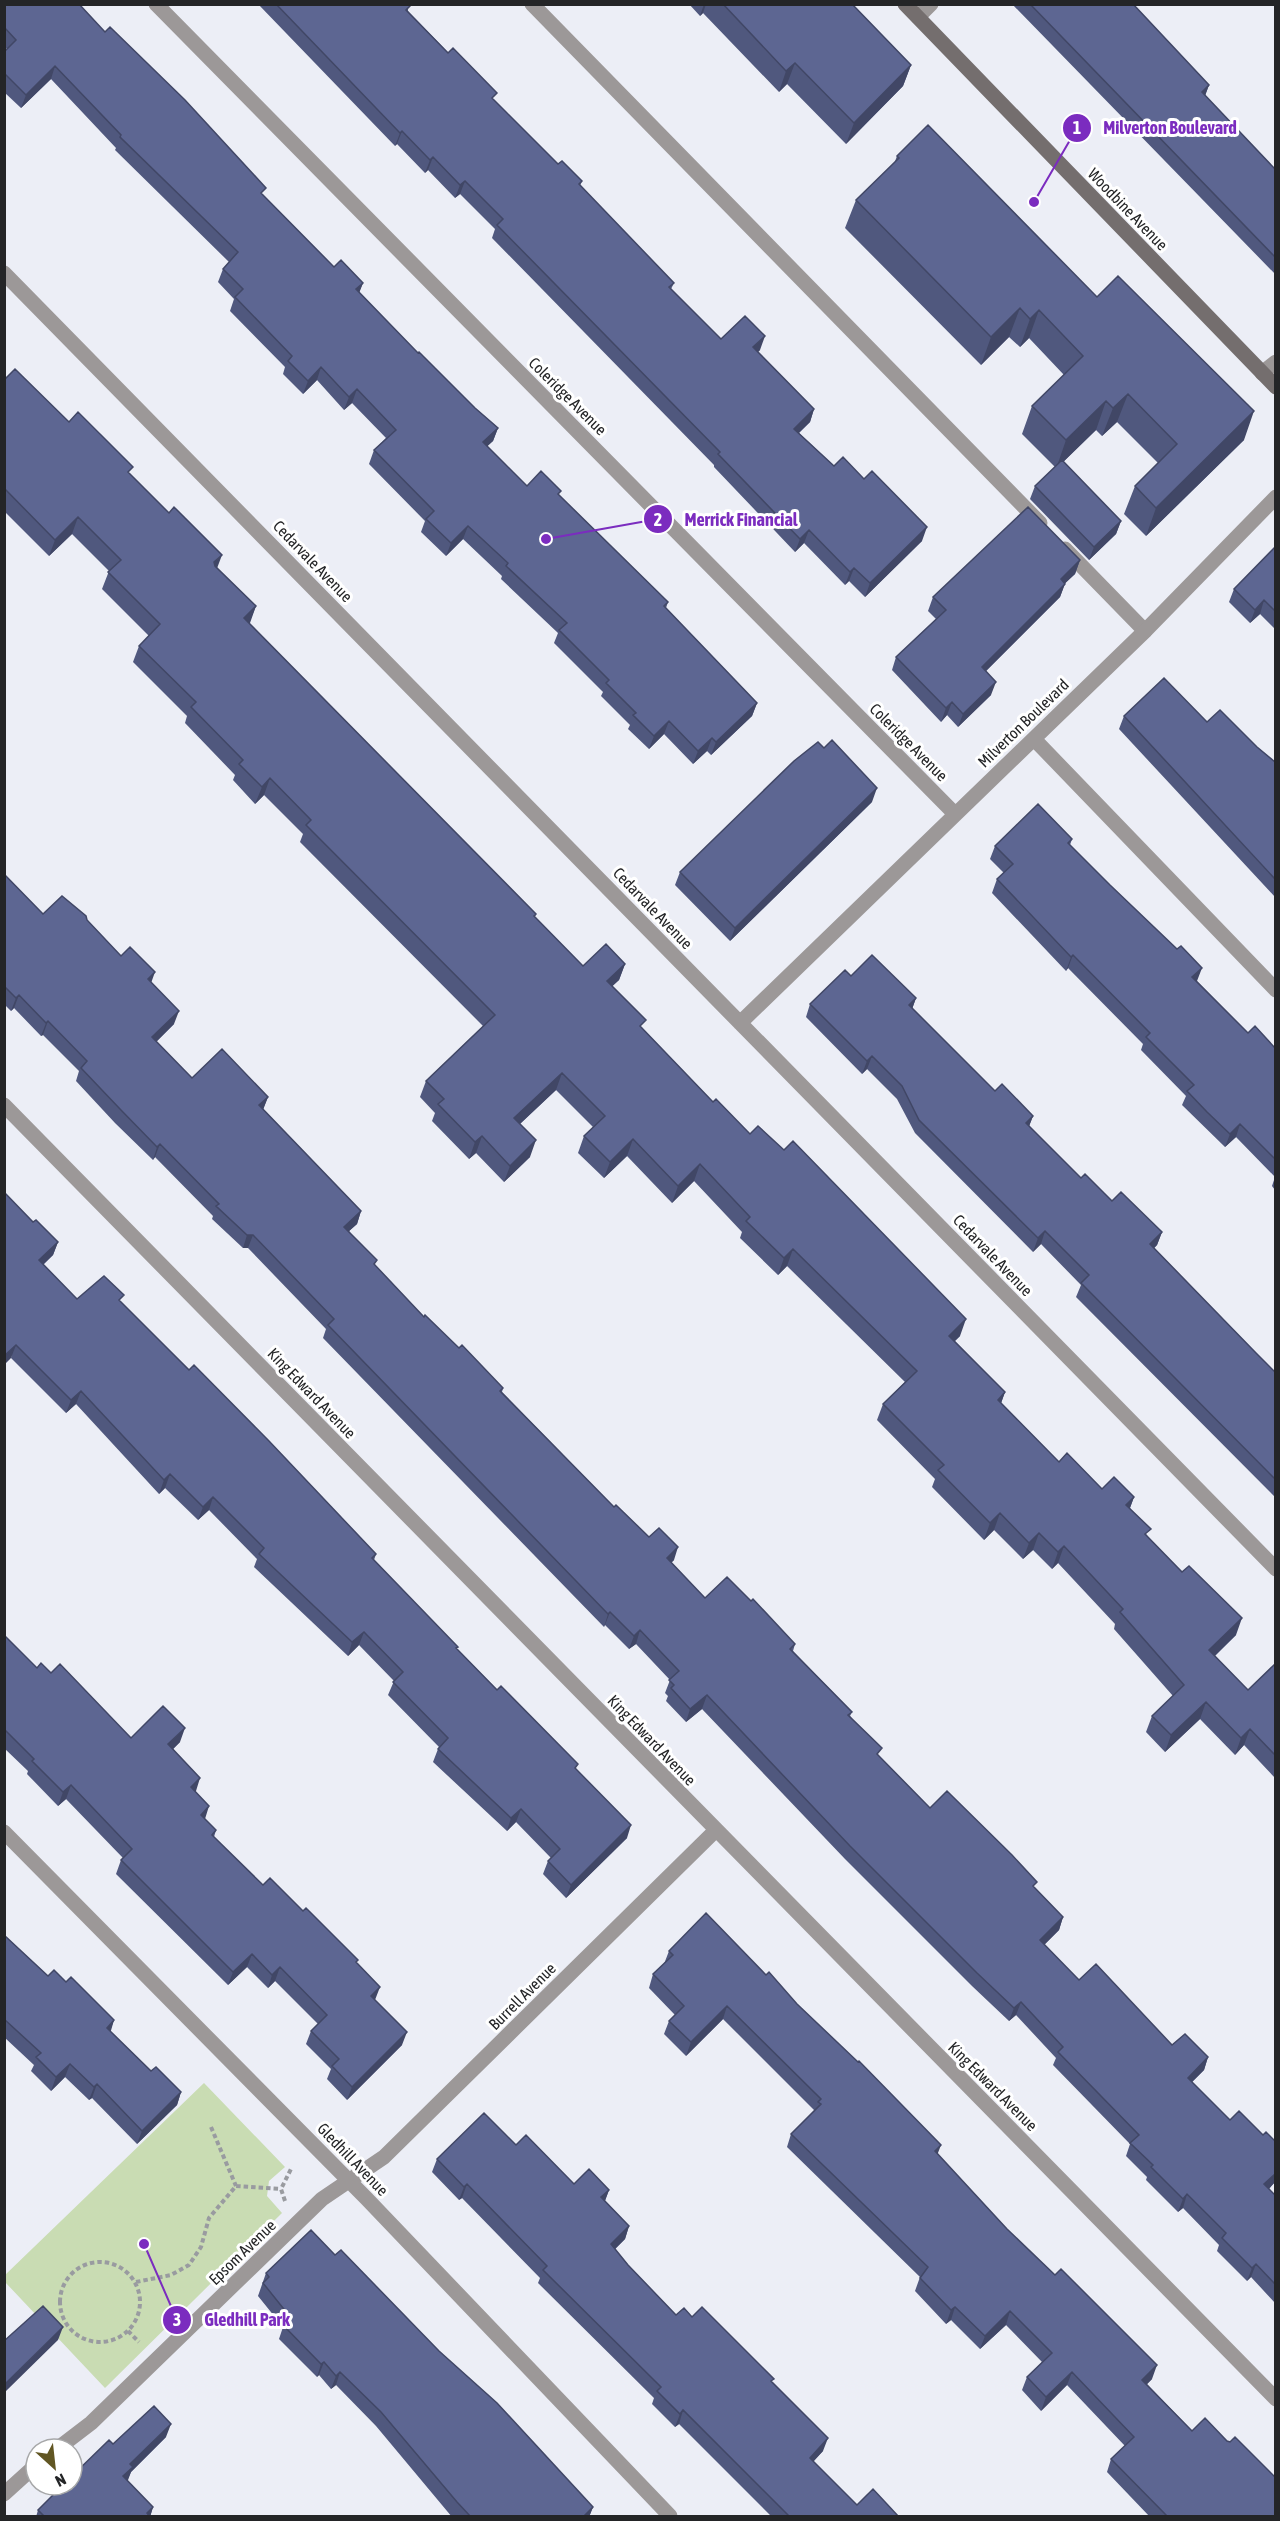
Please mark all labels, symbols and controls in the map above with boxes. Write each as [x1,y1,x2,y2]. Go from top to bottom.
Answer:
callout: Milverton Boulevard [1062,110,1249,146]
text: 1 [1073,117,1081,138]
text: Milverton Boulevard [1103,117,1237,138]
street label: Woodbine Avenue [1085,164,1171,254]
street label: Coleridge Avenue [525,353,611,439]
callout: Merrick Financial [643,501,810,537]
text: 2 [654,509,662,530]
text: Merrick Financial [684,509,798,530]
street label: Cedarvale Avenue [270,517,356,605]
street label: Milverton Boulevard [974,675,1072,771]
street label: Coleridge Avenue [866,699,952,785]
street label: Cedarvale Avenue [610,864,696,952]
street label: Cedarvale Avenue [950,1211,1036,1299]
street label: King Edward Avenue [264,1344,360,1443]
street label: King Edward Avenue [604,1691,700,1790]
street label: Burrell Avenue [485,1959,559,2033]
street label: King Edward Avenue [944,2038,1041,2135]
street label: Gledhill Avenue [314,2119,392,2199]
street label: Epsom Avenue [205,2216,280,2289]
callout: Gledhill Park [162,2302,302,2338]
text: 3 [173,2309,181,2330]
text: Gledhill Park [204,2309,291,2330]
north arrow [24,2437,84,2497]
text: N [53,2470,69,2491]

